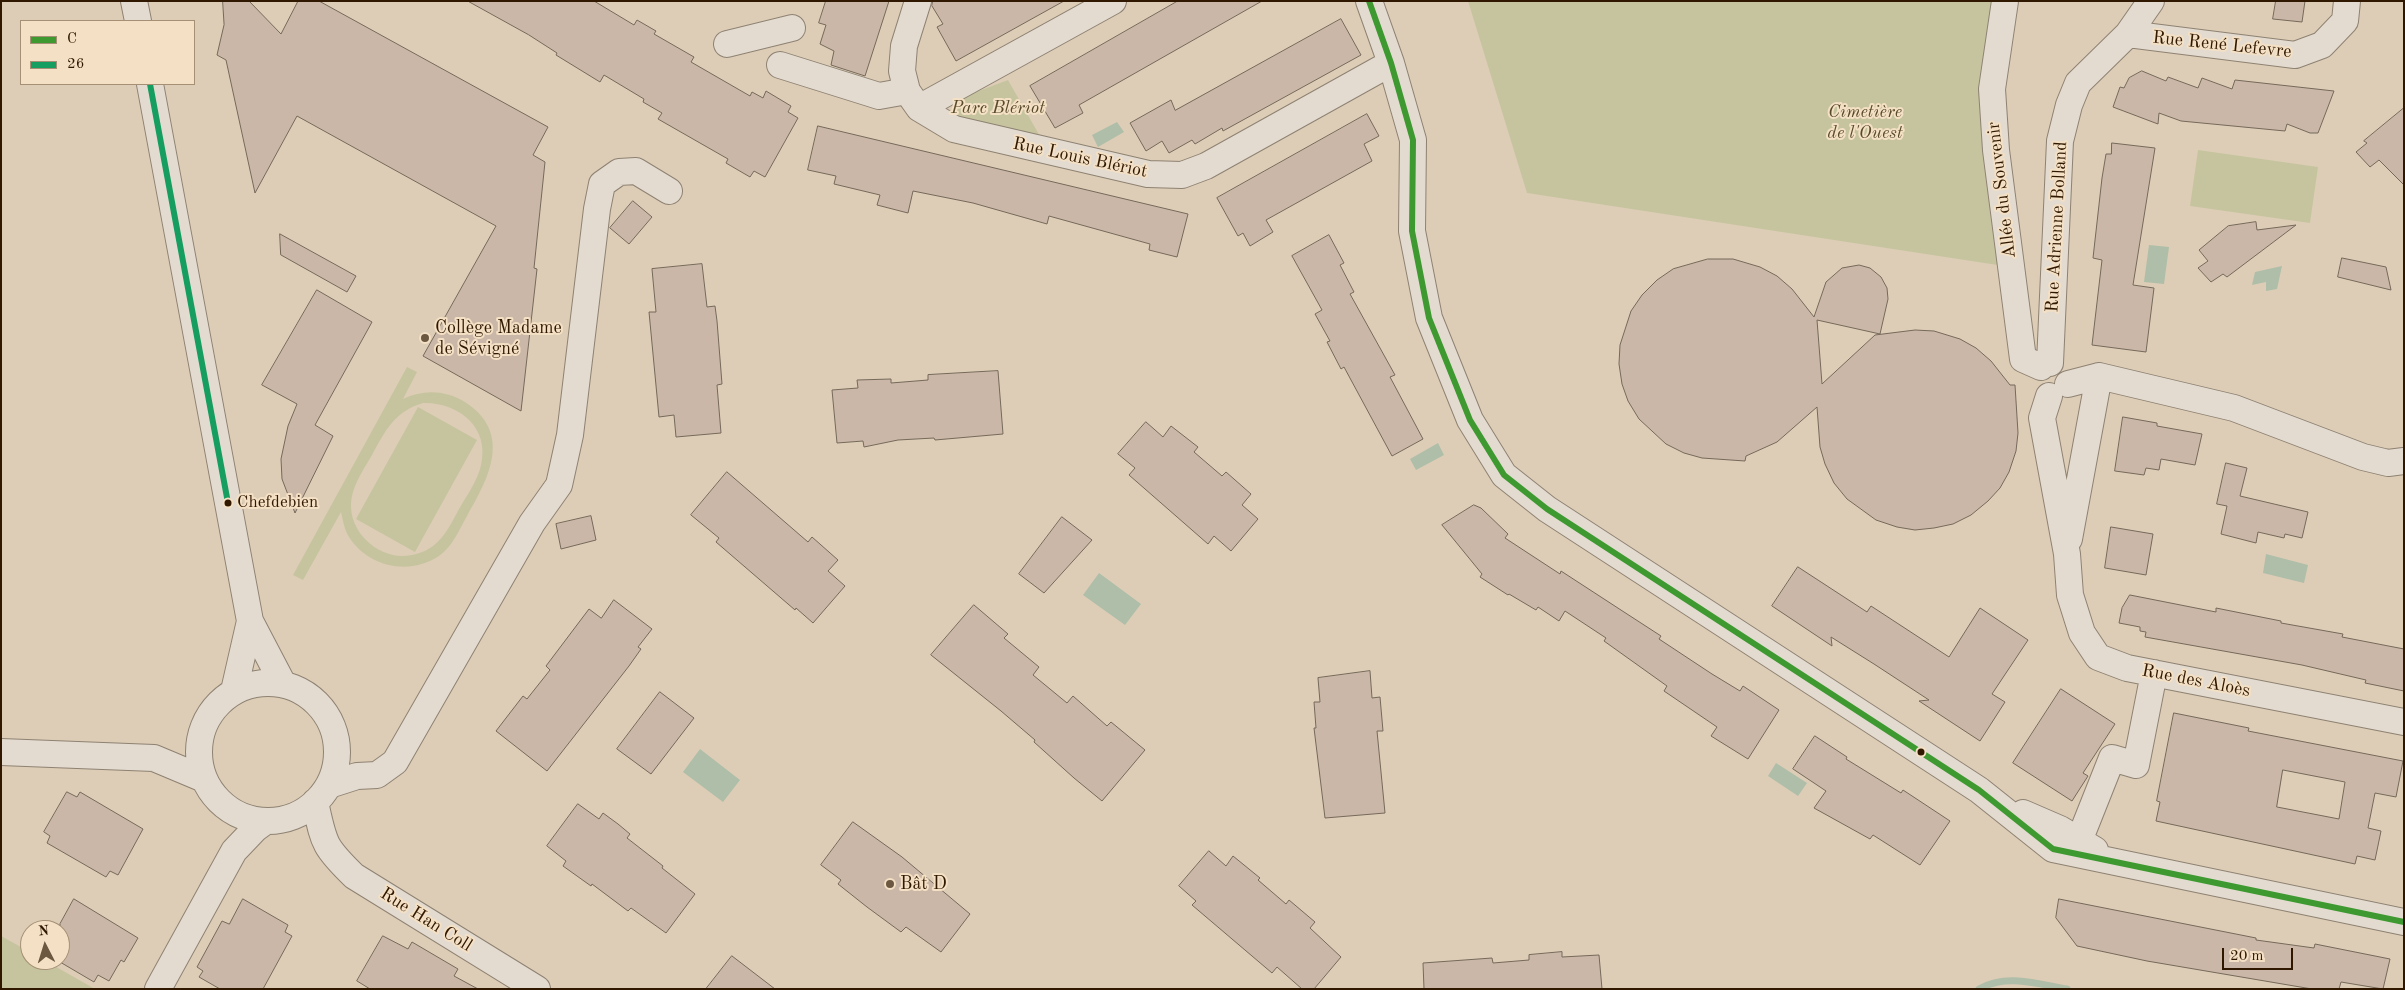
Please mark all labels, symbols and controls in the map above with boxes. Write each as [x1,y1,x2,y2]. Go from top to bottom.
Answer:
legend [20,20,195,85]
street label: Rue René Lefevre [2151,27,2293,63]
text: C [67,32,77,47]
text: 26 [67,57,84,72]
park label: Parc Blériot [951,97,1045,119]
park label: Cimetière de l'Ouest [1827,101,1903,144]
street label: Allée du Souvenir [1983,120,2021,260]
street label: Rue Louis Blériot [1011,133,1149,183]
street label: Rue Adrienne Bolland [2042,141,2072,313]
place label: Collège Madame de Sévigné [435,317,562,359]
marker: Collège Madame de Sévigné [419,332,431,344]
place label: Chefdebien [237,493,318,513]
marker: Chefdebien [223,498,233,508]
street label: Rue des Aloès [2140,660,2252,702]
unlabelled marker [1916,747,1926,757]
place label: Bât D [900,873,947,895]
marker: Bât D [884,878,896,890]
street label: Rue Han Coll [376,883,476,957]
north arrow [20,920,70,970]
text: N [38,924,50,938]
scale bar [2225,938,2296,970]
text: 20 m [2230,949,2264,964]

